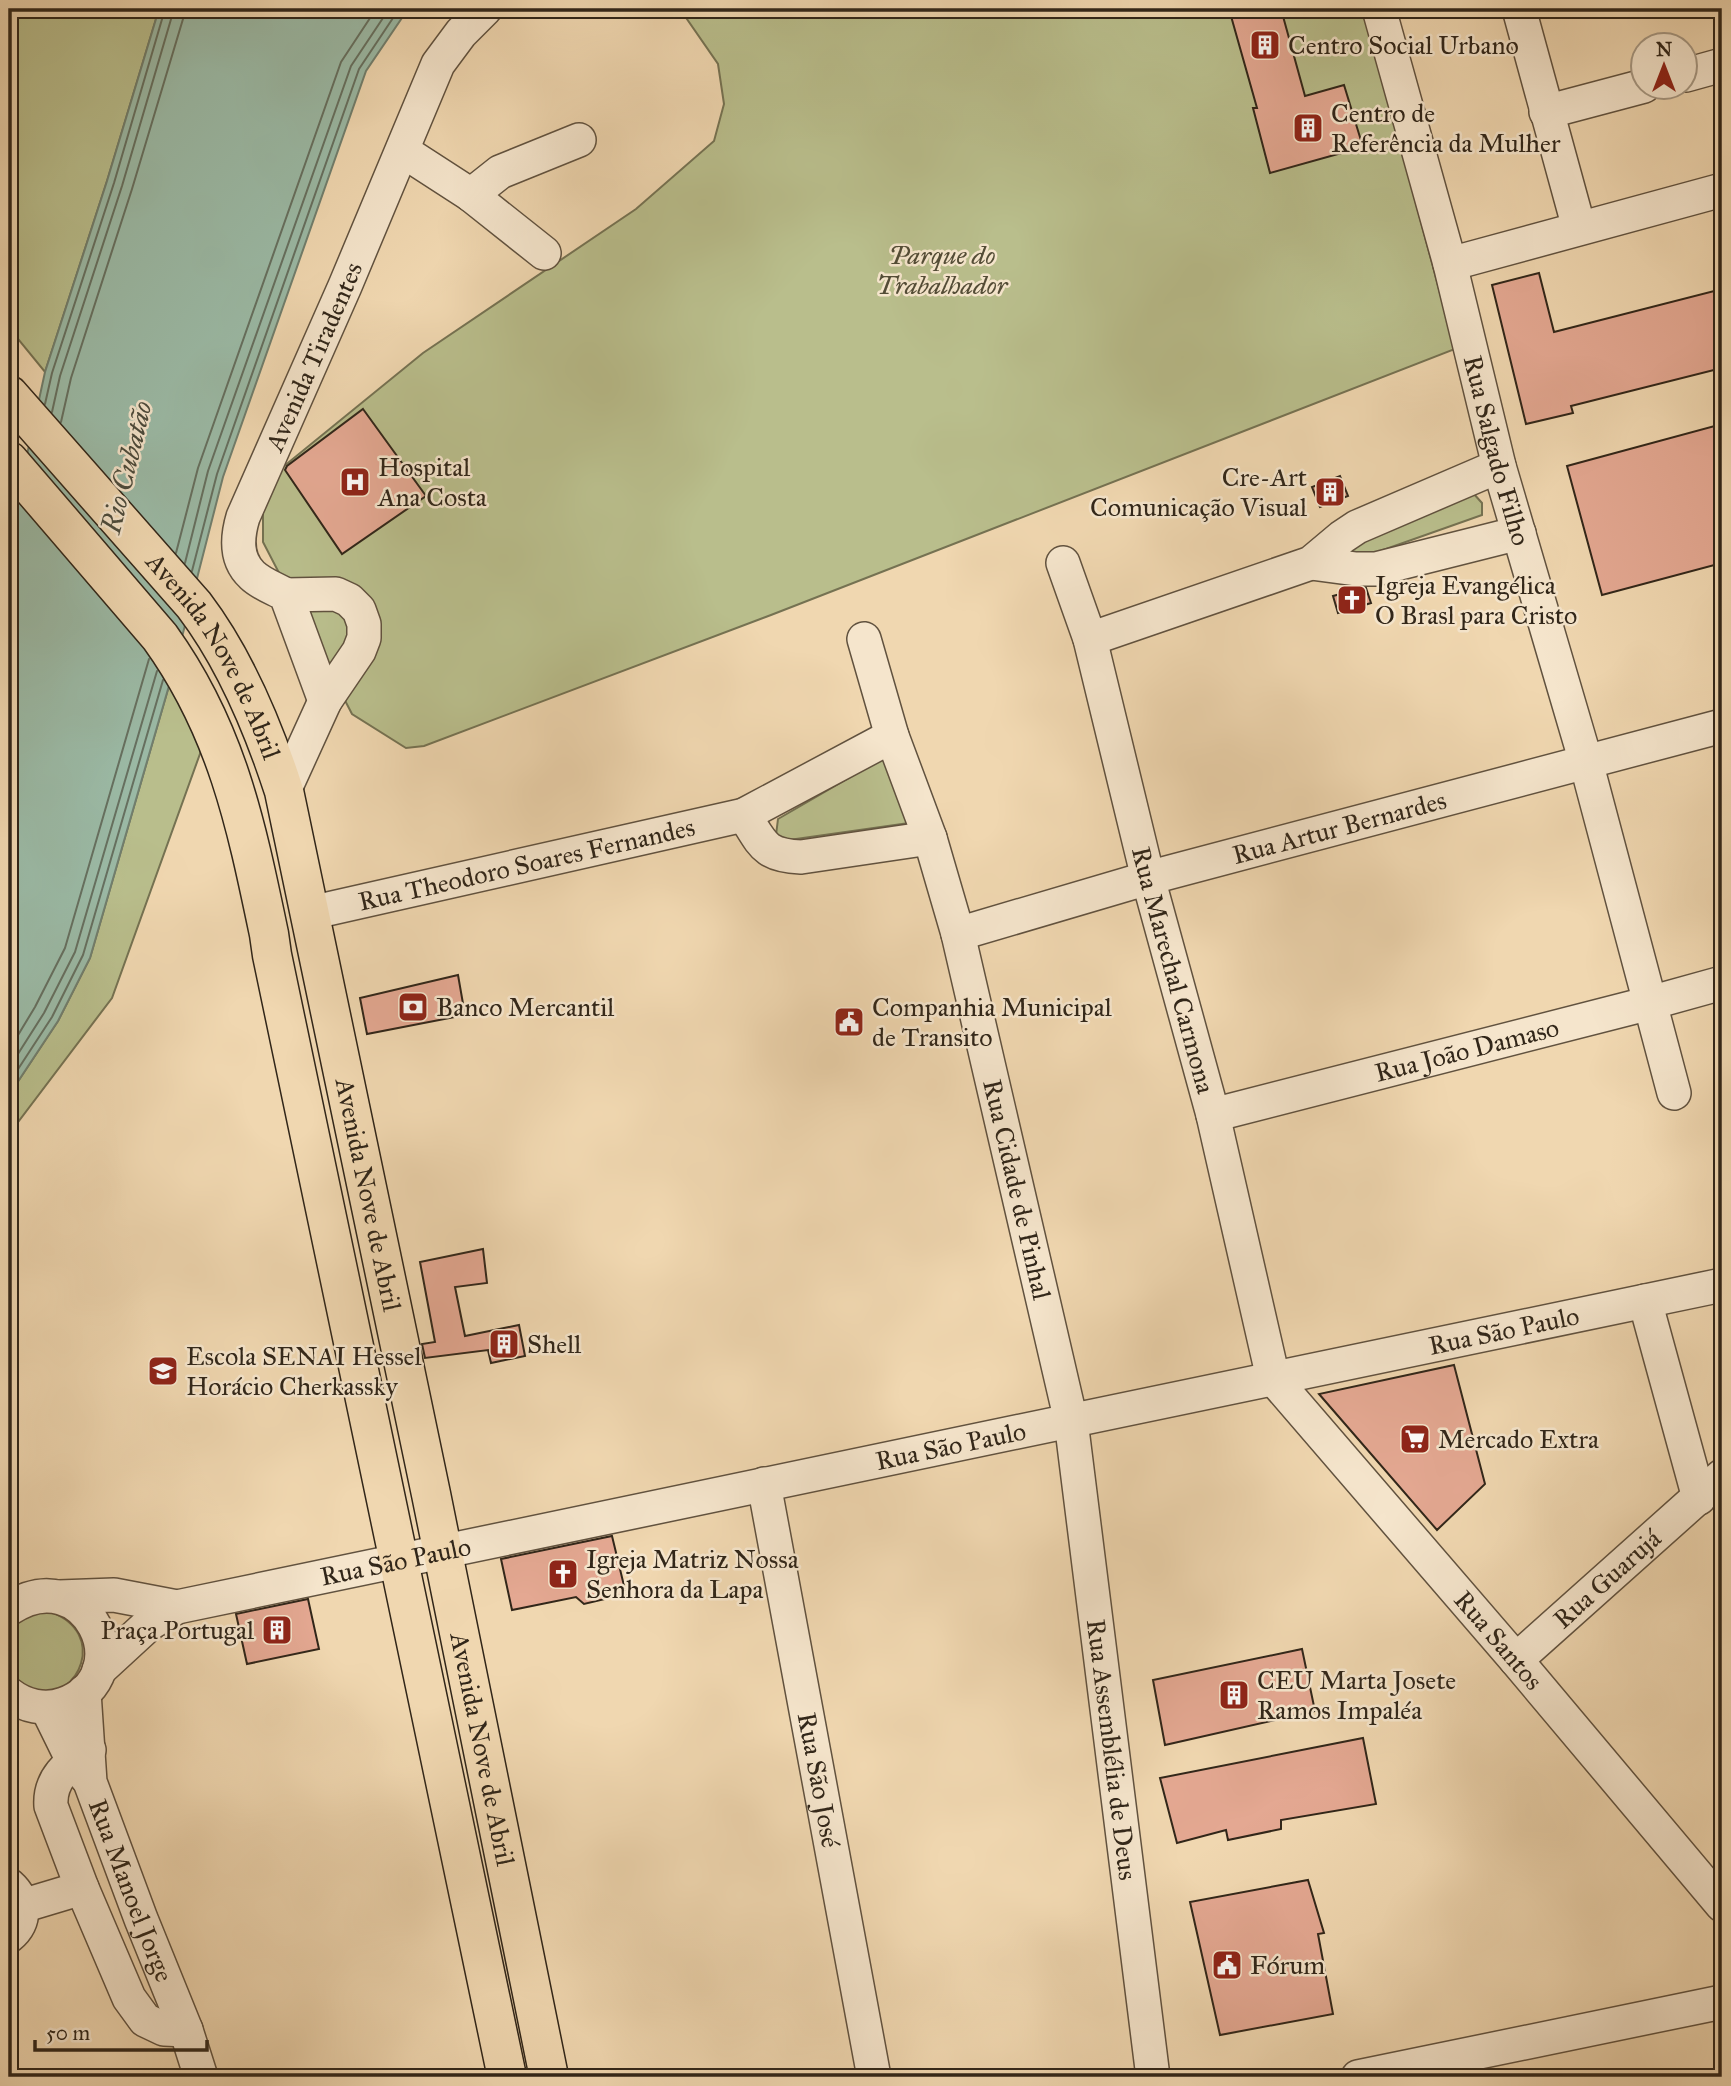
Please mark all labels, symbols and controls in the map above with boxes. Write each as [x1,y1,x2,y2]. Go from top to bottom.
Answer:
building icon: Centro Social Urbano [1248,28,1282,62]
place label: Centro Social Urbano [1288,29,1519,61]
north arrow [1630,32,1700,102]
text: N [1656,38,1672,61]
place label: Centro de Referência da Mulher [1331,97,1561,159]
building icon: Centro de Referência da Mulher [1291,111,1325,145]
park label: Parque do Trabalhador [876,239,1009,301]
street label: Avenida Tiradentes [258,257,369,457]
street label: Rua Salgado Filho [1457,352,1538,549]
water label: Rio Cubatão [93,397,160,538]
place label: Hospital Ana Costa [377,451,487,513]
place label: Cre-Art Comunicação Visual [1090,461,1307,523]
hospital icon: Hospital Ana Costa [338,465,372,499]
building icon: Cre-Art Comunicação Visual [1313,475,1347,509]
street label: Avenida Nove de Abril [139,545,288,764]
place label: Igreja Evangélica O Brasl para Cristo [1375,569,1577,631]
church icon: Igreja Evangélica O Brasl para Cristo [1335,583,1369,617]
street label: Rua Artur Bernardes [1229,784,1450,871]
street label: Rua Theodoro Soares Fernandes [355,811,698,918]
street label: Rua Marechal Carmona [1125,843,1222,1097]
bank icon: Banco Mercantil [396,990,430,1024]
place label: Banco Mercantil [436,991,614,1023]
place label: Companhia Municipal de Transito [872,991,1112,1053]
public building icon: Companhia Municipal de Transito [832,1005,866,1039]
street label: Rua João Damaso [1371,1011,1562,1089]
street label: Avenida Nove de Abril [328,1075,408,1314]
street label: Rua Cidade de Pinhal [976,1076,1058,1303]
street label: Rua São Paulo [1426,1299,1582,1362]
building icon: Shell [487,1327,521,1361]
place label: Shell [527,1328,581,1360]
place label: Escola SENAI Hessel Horácio Cherkassky [186,1340,421,1402]
school or university icon: Escola SENAI Hessel Horácio Cherkassky [146,1354,180,1388]
street label: Rua São Paulo [873,1414,1029,1477]
supermarket icon: Mercado Extra [1398,1422,1432,1456]
place label: Mercado Extra [1438,1423,1599,1455]
street label: Rua Guarujá [1547,1522,1667,1635]
street label: Rua São Paulo [317,1530,474,1593]
place label: Igreja Matriz Nossa Senhora da Lapa [586,1543,799,1605]
church icon: Igreja Matriz Nossa Senhora da Lapa [546,1557,580,1591]
street label: Rua Santos [1447,1584,1550,1696]
building icon: Praça Portugal [260,1613,294,1647]
place label: Praça Portugal [101,1614,254,1646]
street label: Rua Assemblélia de Deus [1080,1617,1144,1882]
street label: Avenida Nove de Abril [443,1629,522,1869]
place label: CEU Marta Josete Ramos Impaléa [1257,1664,1456,1726]
building icon: CEU Marta Josete Ramos Impaléa [1217,1678,1251,1712]
street label: Rua São José [791,1710,847,1850]
street label: Rua Manoel Jorge [82,1794,181,1987]
public building icon: Fórum [1210,1948,1244,1982]
place label: Fórum [1250,1949,1325,1981]
scale bar [35,2009,206,2053]
text: 50 m [46,2020,91,2046]

